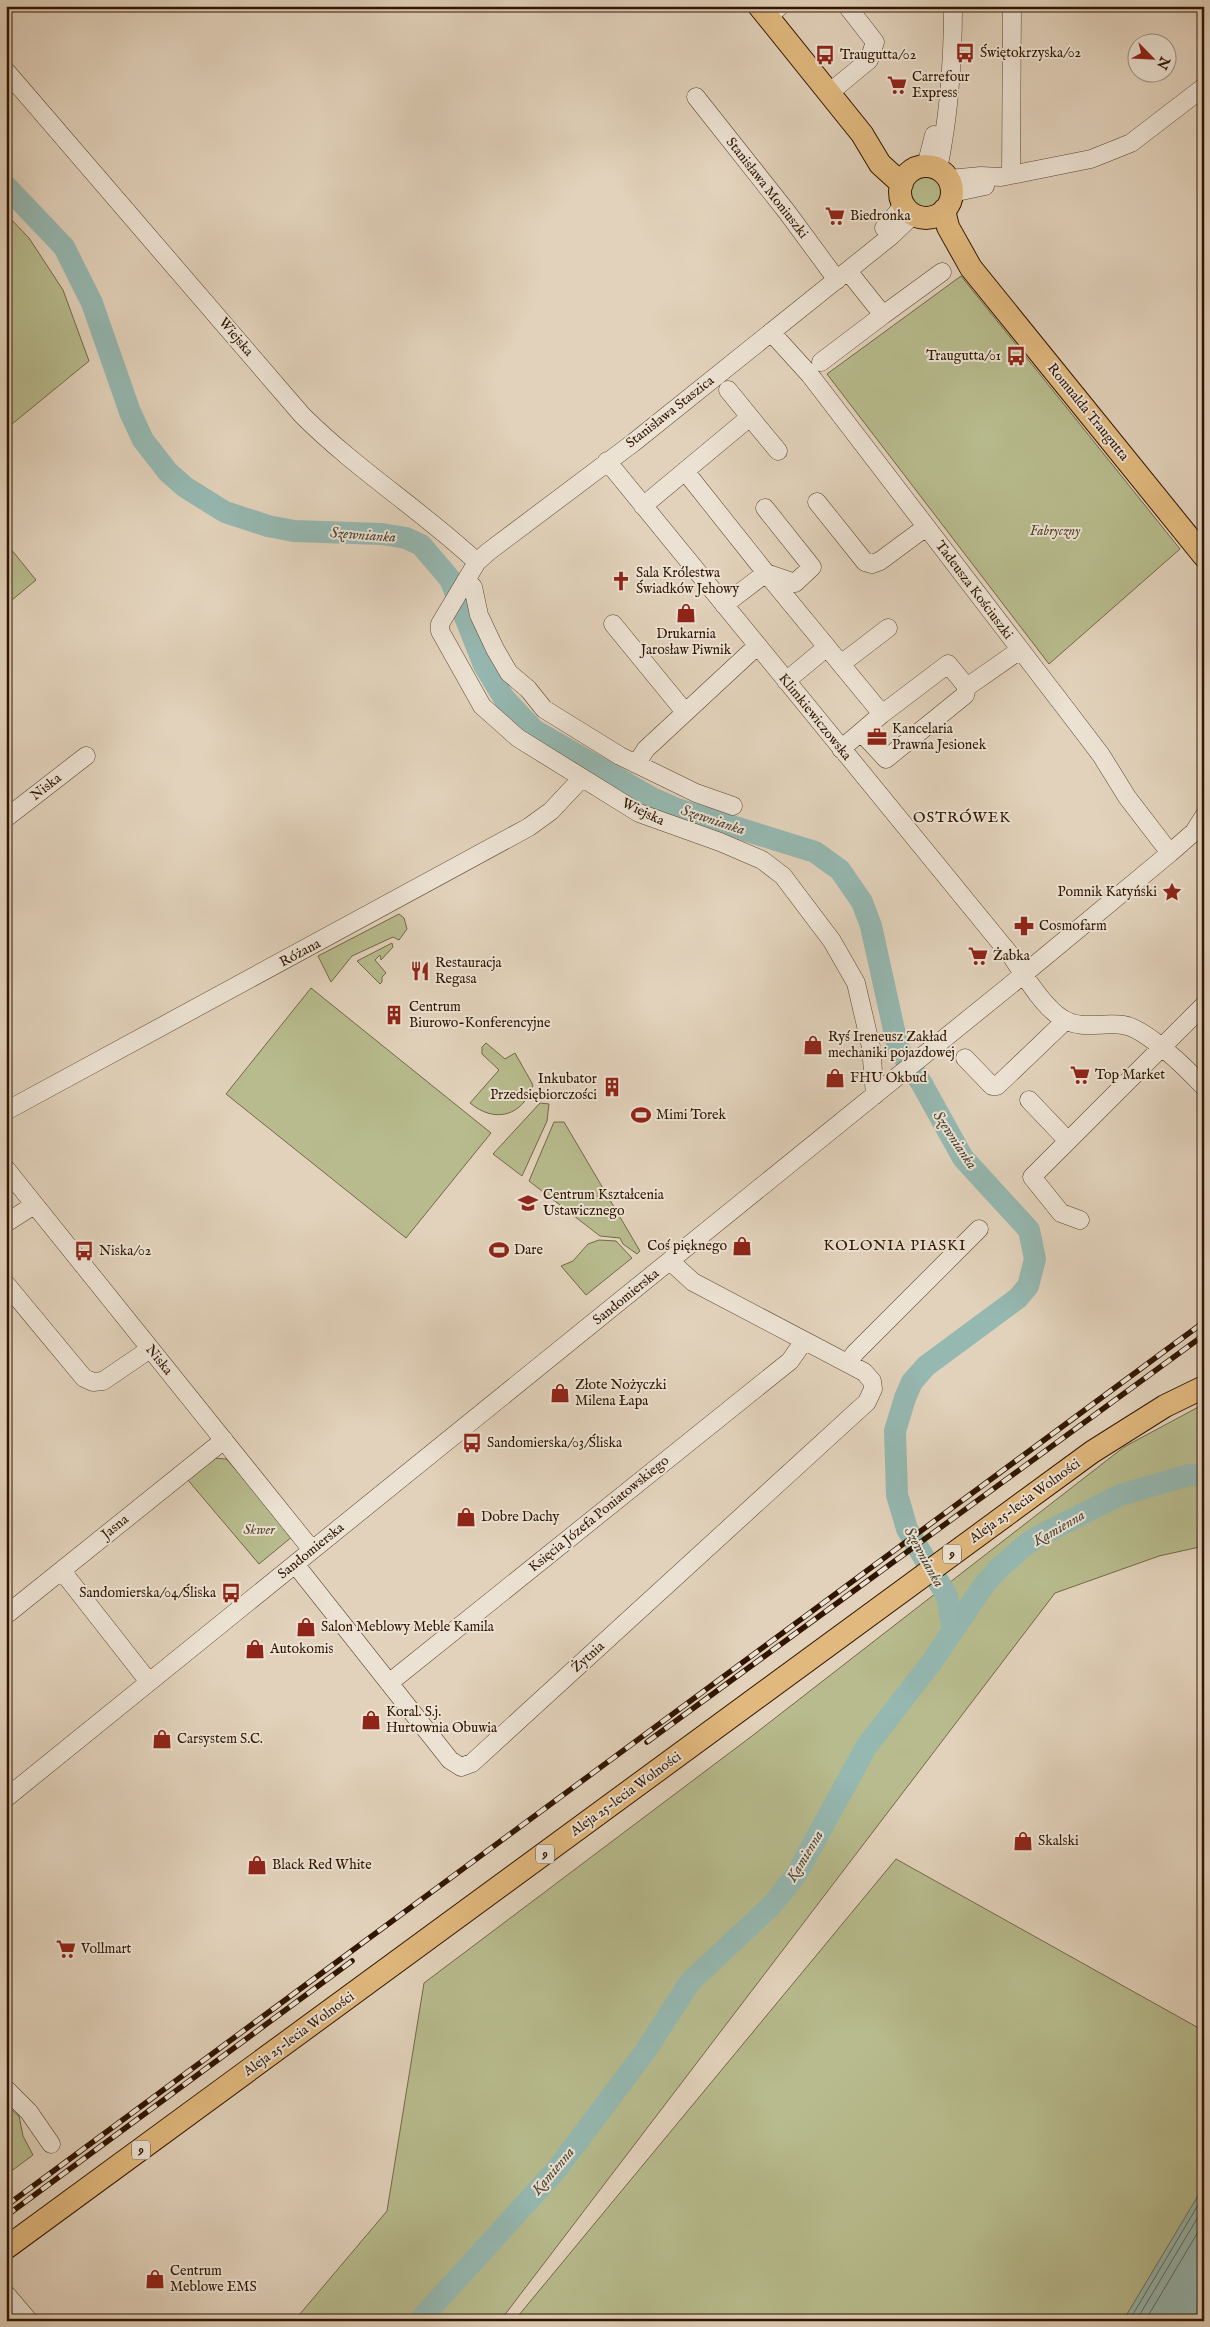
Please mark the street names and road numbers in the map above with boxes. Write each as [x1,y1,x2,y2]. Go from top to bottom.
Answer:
street label: Stanisława Moniuszki [722,134,812,242]
street label: Wiejska [215,314,258,361]
street label: Romualda Traugutta [1043,359,1134,465]
street label: Stanisława Staszica [622,371,719,452]
street label: Tadeusza Kościuszki [931,537,1017,643]
street label: Klimkiewiczowska [774,670,856,765]
street label: Niska [27,769,66,805]
street label: Wiejska [619,794,668,830]
street label: Różana [276,934,325,971]
street label: Sandomierska [589,1264,664,1329]
street label: Niska [141,1341,177,1380]
street label: Księcia Józefa Poniatowskiego [525,1451,673,1576]
street label: Aleja 25-lecia Wolności [965,1455,1084,1548]
street label: Jasna [96,1510,133,1545]
street label: Sandomierska [274,1518,349,1583]
road number: 9 [943,1545,961,1564]
street label: Żytnia [568,1637,609,1677]
street label: Aleja 25-lecia Wolności [566,1748,685,1841]
road number: 9 [536,1845,554,1864]
street label: Aleja 25-lecia Wolności [239,1988,358,2081]
road number: 9 [132,2140,150,2160]

